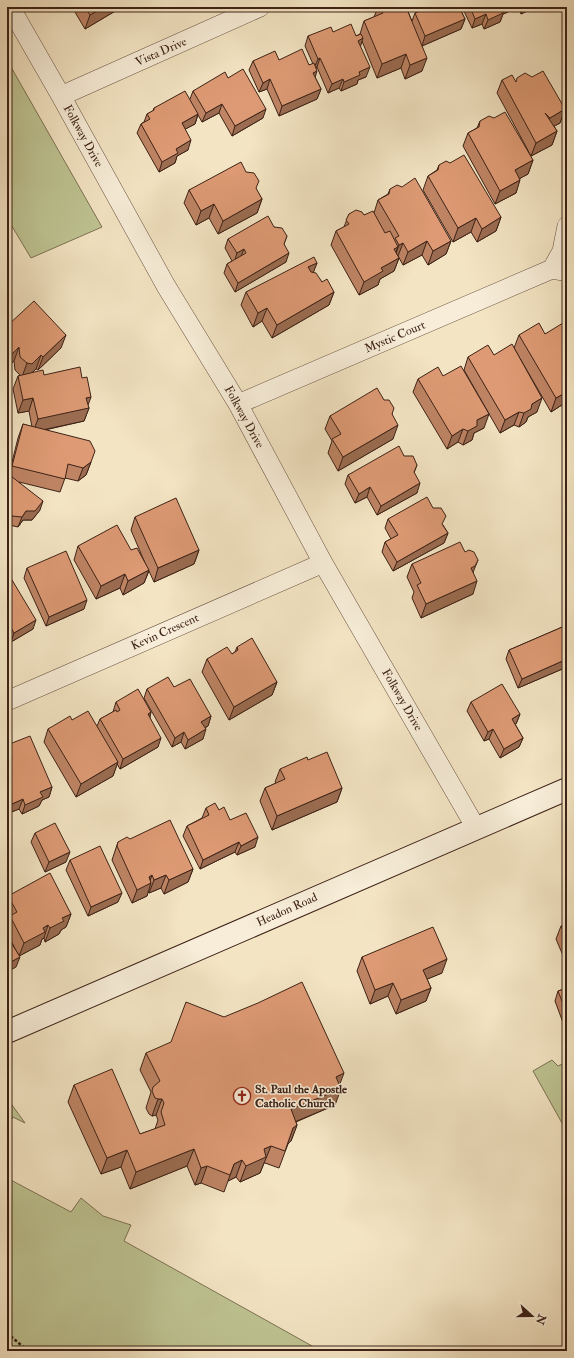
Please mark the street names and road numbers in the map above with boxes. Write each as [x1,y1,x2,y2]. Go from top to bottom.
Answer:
street label: Vista Drive [133,34,189,70]
street label: Folkway Drive [60,102,106,170]
street label: Mystic Court [362,317,428,356]
street label: Folkway Drive [221,383,267,451]
street label: Kevin Crescent [129,610,201,654]
street label: Folkway Drive [378,666,426,734]
street label: Headon Road [254,890,320,930]

